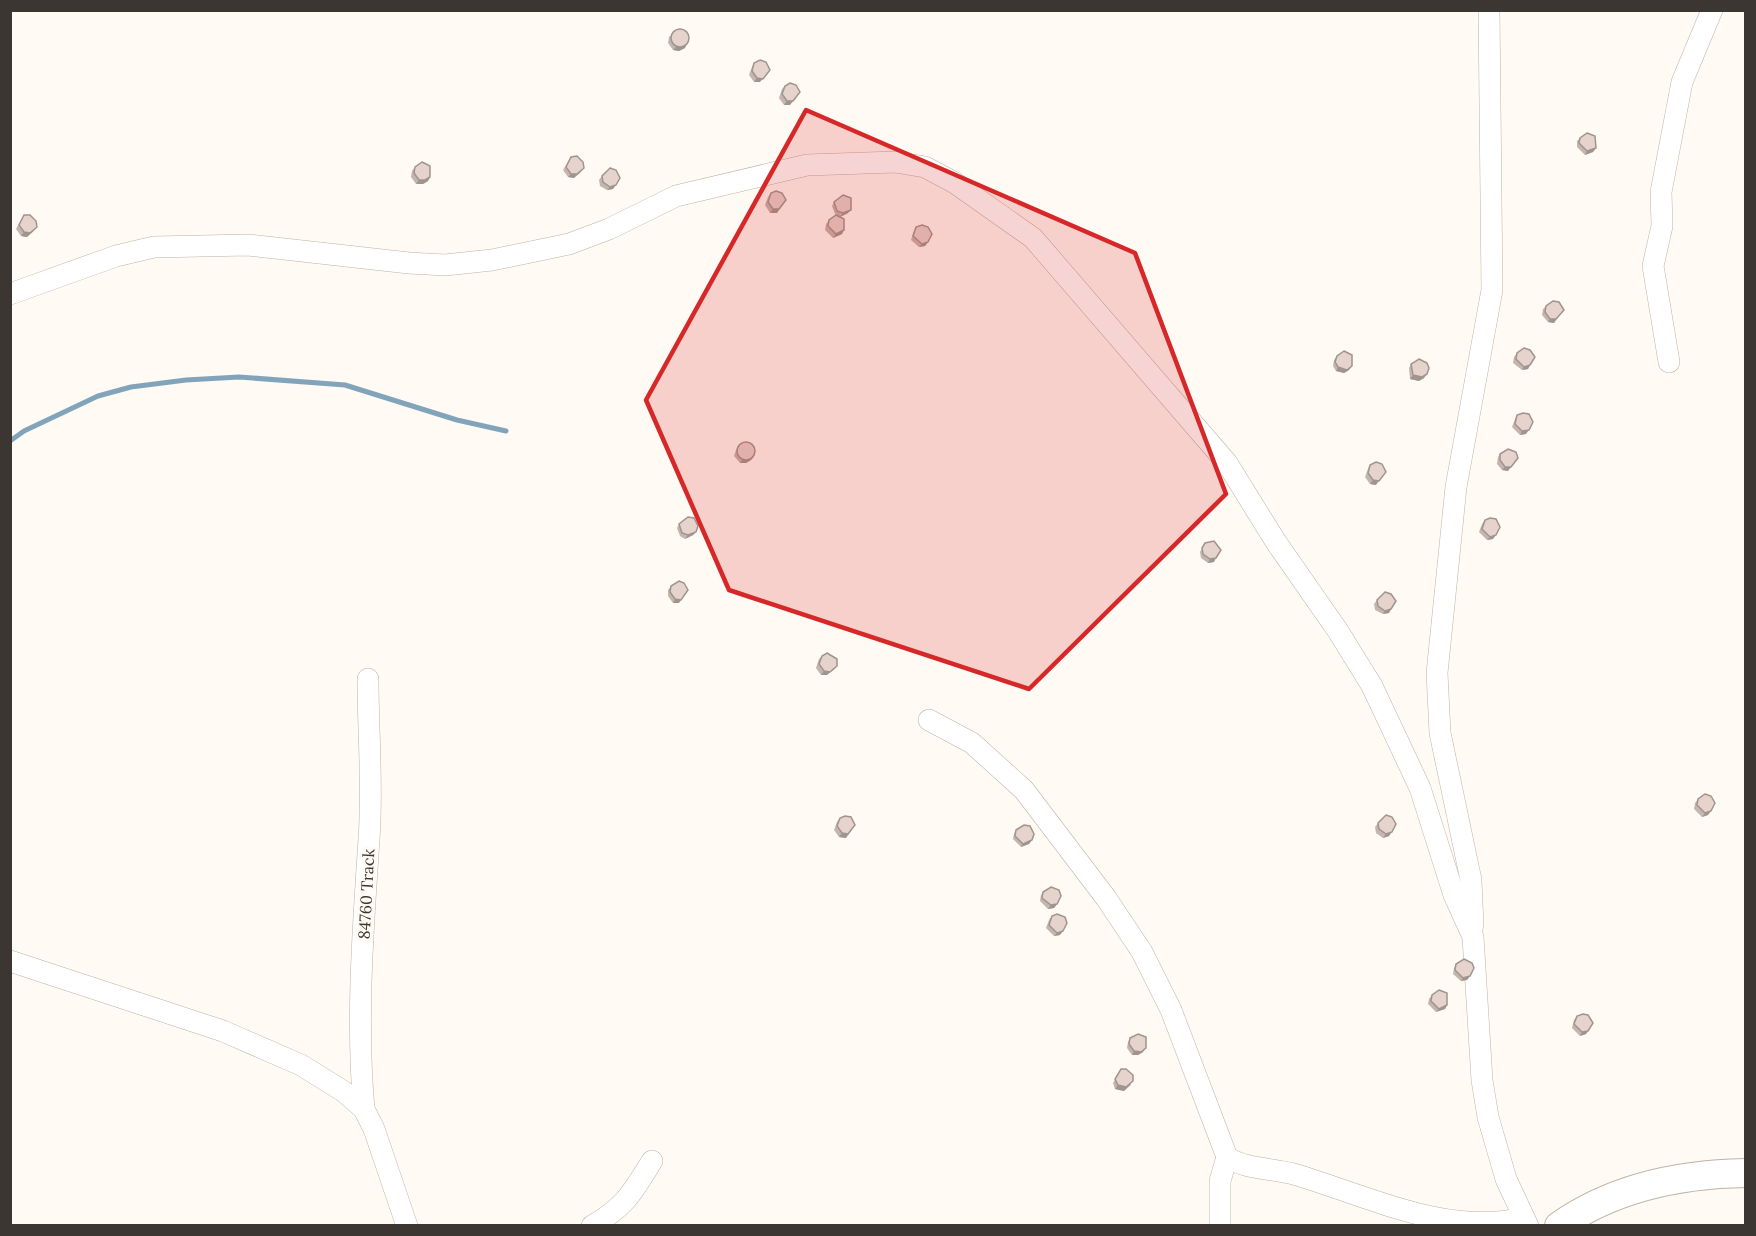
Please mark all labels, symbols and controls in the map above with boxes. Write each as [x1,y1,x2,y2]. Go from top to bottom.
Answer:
street label: 84760 Track [354,848,378,940]

